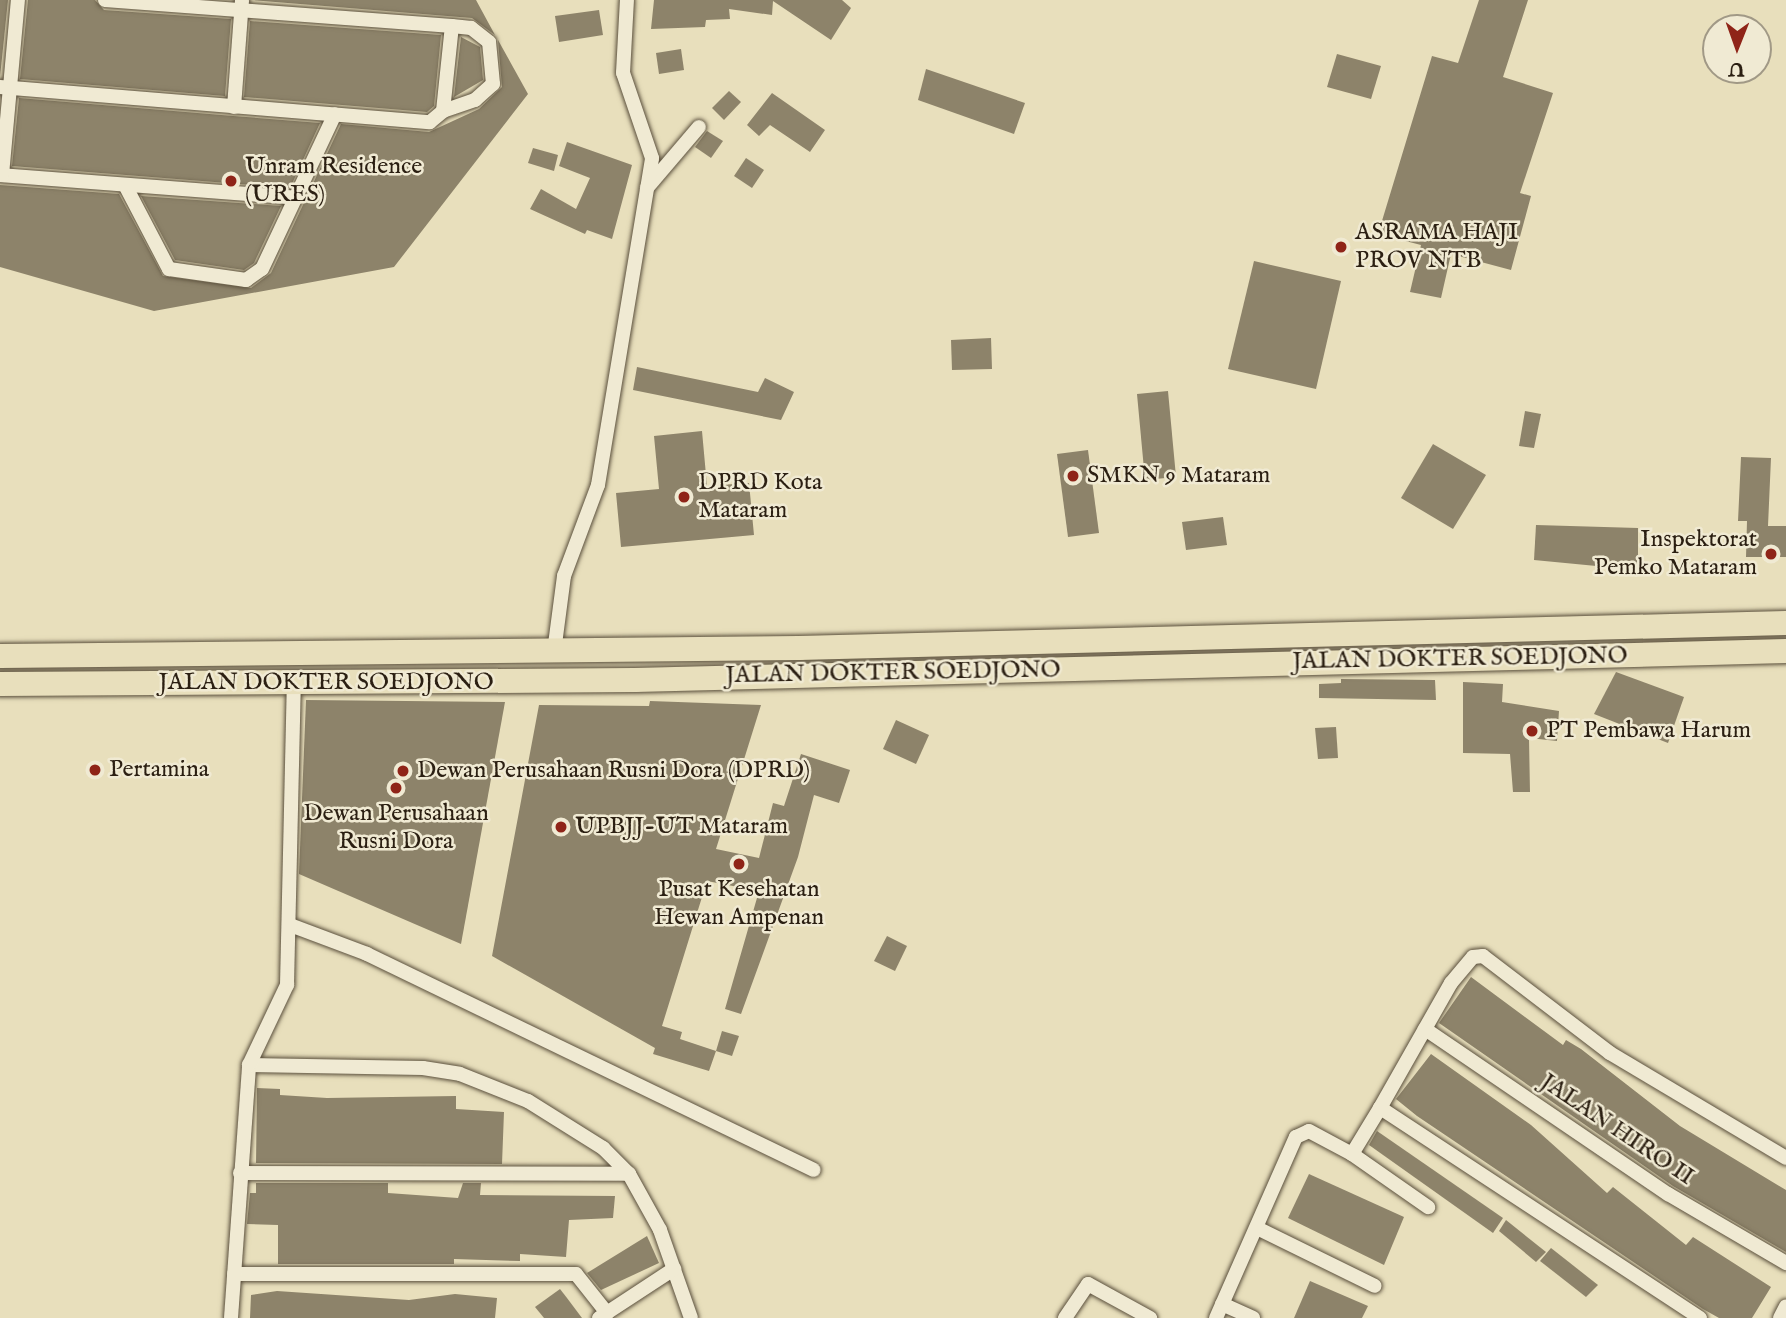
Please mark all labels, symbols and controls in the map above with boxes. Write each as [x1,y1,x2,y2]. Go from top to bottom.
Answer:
north arrow [1702,14,1772,84]
text: U [1728,56,1745,80]
place label: Unram Residence (URES) [245,153,422,209]
marker: Unram Residence (URES) [223,173,239,189]
place label: ASRAMA HAJI PROV NTB [1355,219,1518,275]
marker: ASRAMA HAJI PROV NTB [1333,239,1349,255]
place label: SMKN 9 Mataram [1087,462,1270,490]
marker: SMKN 9 Mataram [1065,468,1081,484]
place label: DPRD Kota Mataram [698,469,822,525]
marker: DPRD Kota Mataram [676,489,692,505]
place label: Inspektorat Pemko Mataram [1594,526,1757,582]
marker: Inspektorat Pemko Mataram [1763,546,1779,562]
street label: JALAN DOKTER SOEDJONO [1292,642,1628,676]
street label: JALAN DOKTER SOEDJONO [725,656,1061,690]
street label: JALAN DOKTER SOEDJONO [158,669,494,697]
place label: PT Pembawa Harum [1546,717,1751,745]
marker: PT Pembawa Harum [1524,723,1540,739]
place label: Pertamina [109,756,209,784]
place label: Dewan Perusahaan Rusni Dora (DPRD) [417,757,810,785]
marker: Pertamina [87,762,103,778]
marker: Dewan Perusahaan Rusni Dora (DPRD) [395,763,411,779]
marker: Dewan Perusahaan Rusni Dora [388,780,404,796]
place label: Dewan Perusahaan Rusni Dora [303,800,489,856]
place label: UPBJJ-UT Mataram [575,813,788,841]
marker: UPBJJ-UT Mataram [553,819,569,835]
marker: Pusat Kesehatan Hewan Ampenan [731,856,747,872]
place label: Pusat Kesehatan Hewan Ampenan [654,876,824,932]
street label: JALAN HIRO II [1535,1068,1699,1192]

